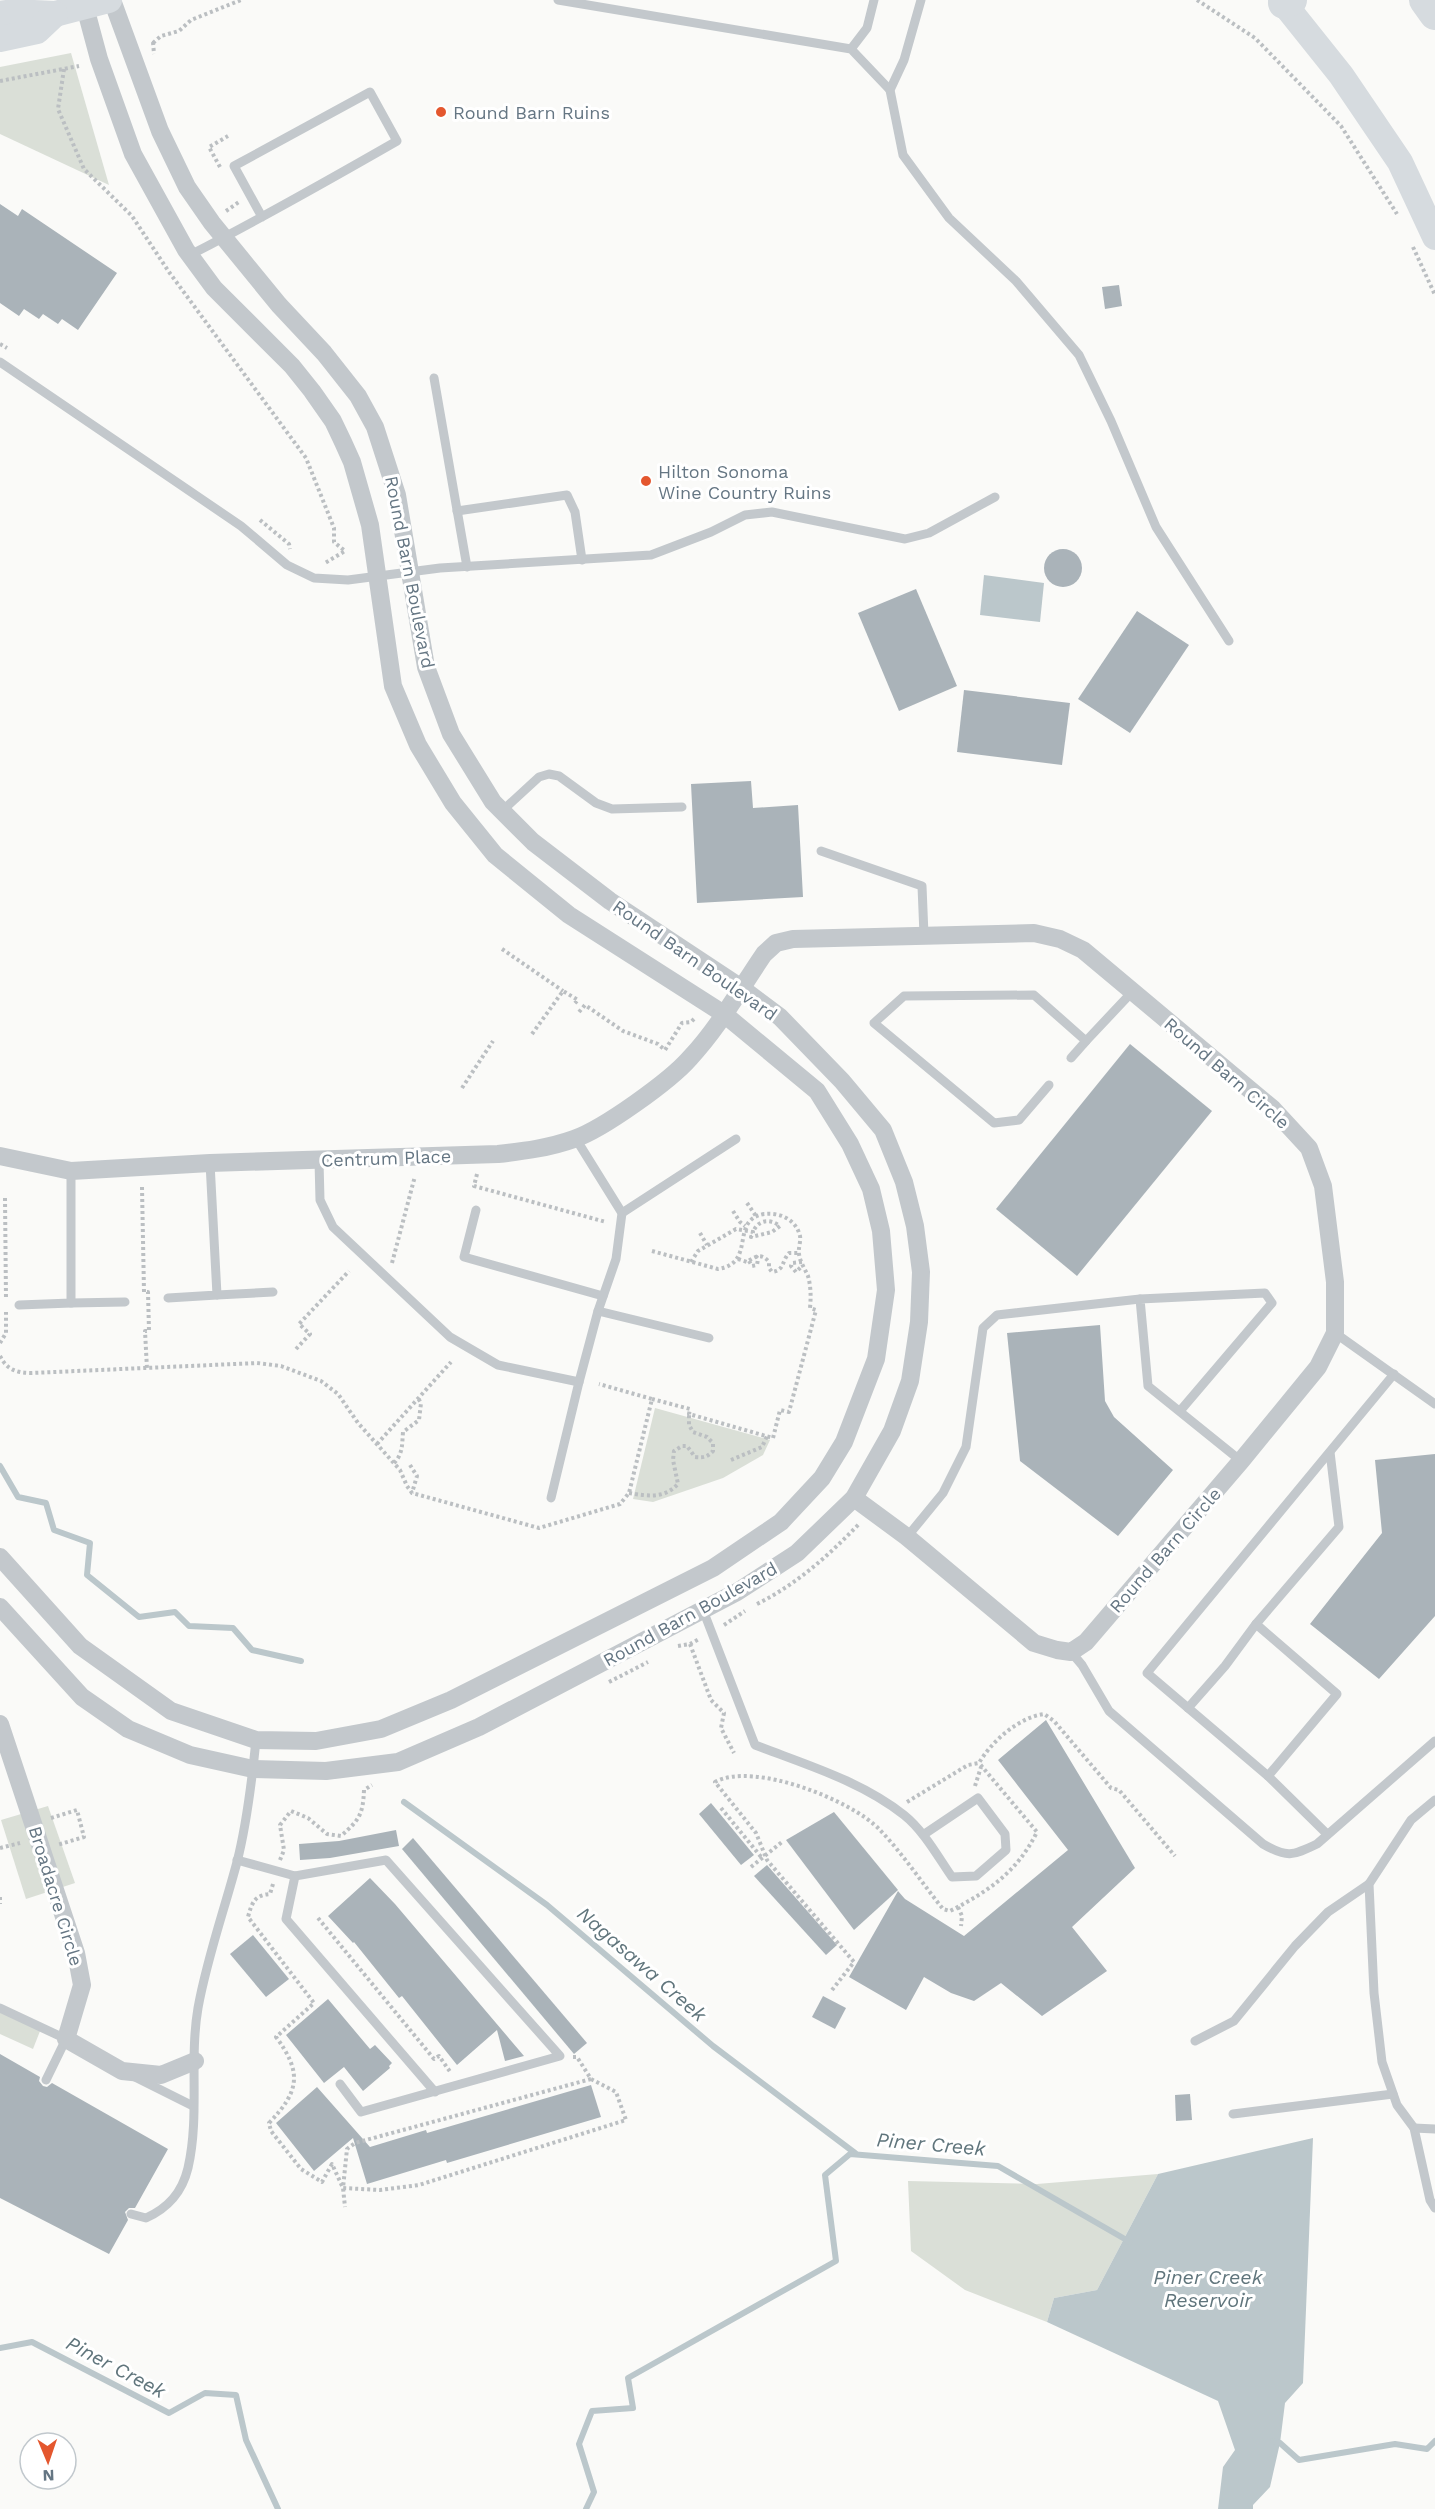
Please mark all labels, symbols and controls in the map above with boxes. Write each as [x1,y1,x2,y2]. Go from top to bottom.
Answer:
place label: Round Barn Ruins [453,102,610,123]
marker: Round Barn Ruins [434,105,448,119]
place label: Hilton Sonoma Wine Country Ruins [658,461,831,503]
street label: Round Barn Boulevard [381,474,439,670]
marker: Hilton Sonoma Wine Country Ruins [639,474,653,488]
street label: Round Barn Boulevard [609,895,781,1025]
street label: Round Barn Circle [1160,1013,1294,1133]
street label: Centrum Place [321,1145,451,1171]
street label: Round Barn Circle [1105,1483,1225,1617]
street label: Round Barn Boulevard [599,1557,781,1671]
street label: Broadacre Circle [25,1824,87,1968]
water label: Nagasawa Creek [573,1901,712,2027]
water label: Piner Creek [875,2127,988,2161]
water label: Piner Creek Reservoir [1153,2265,1264,2312]
water label: Piner Creek [62,2331,171,2404]
north arrow [18,2431,78,2491]
text: N [42,2466,55,2485]

